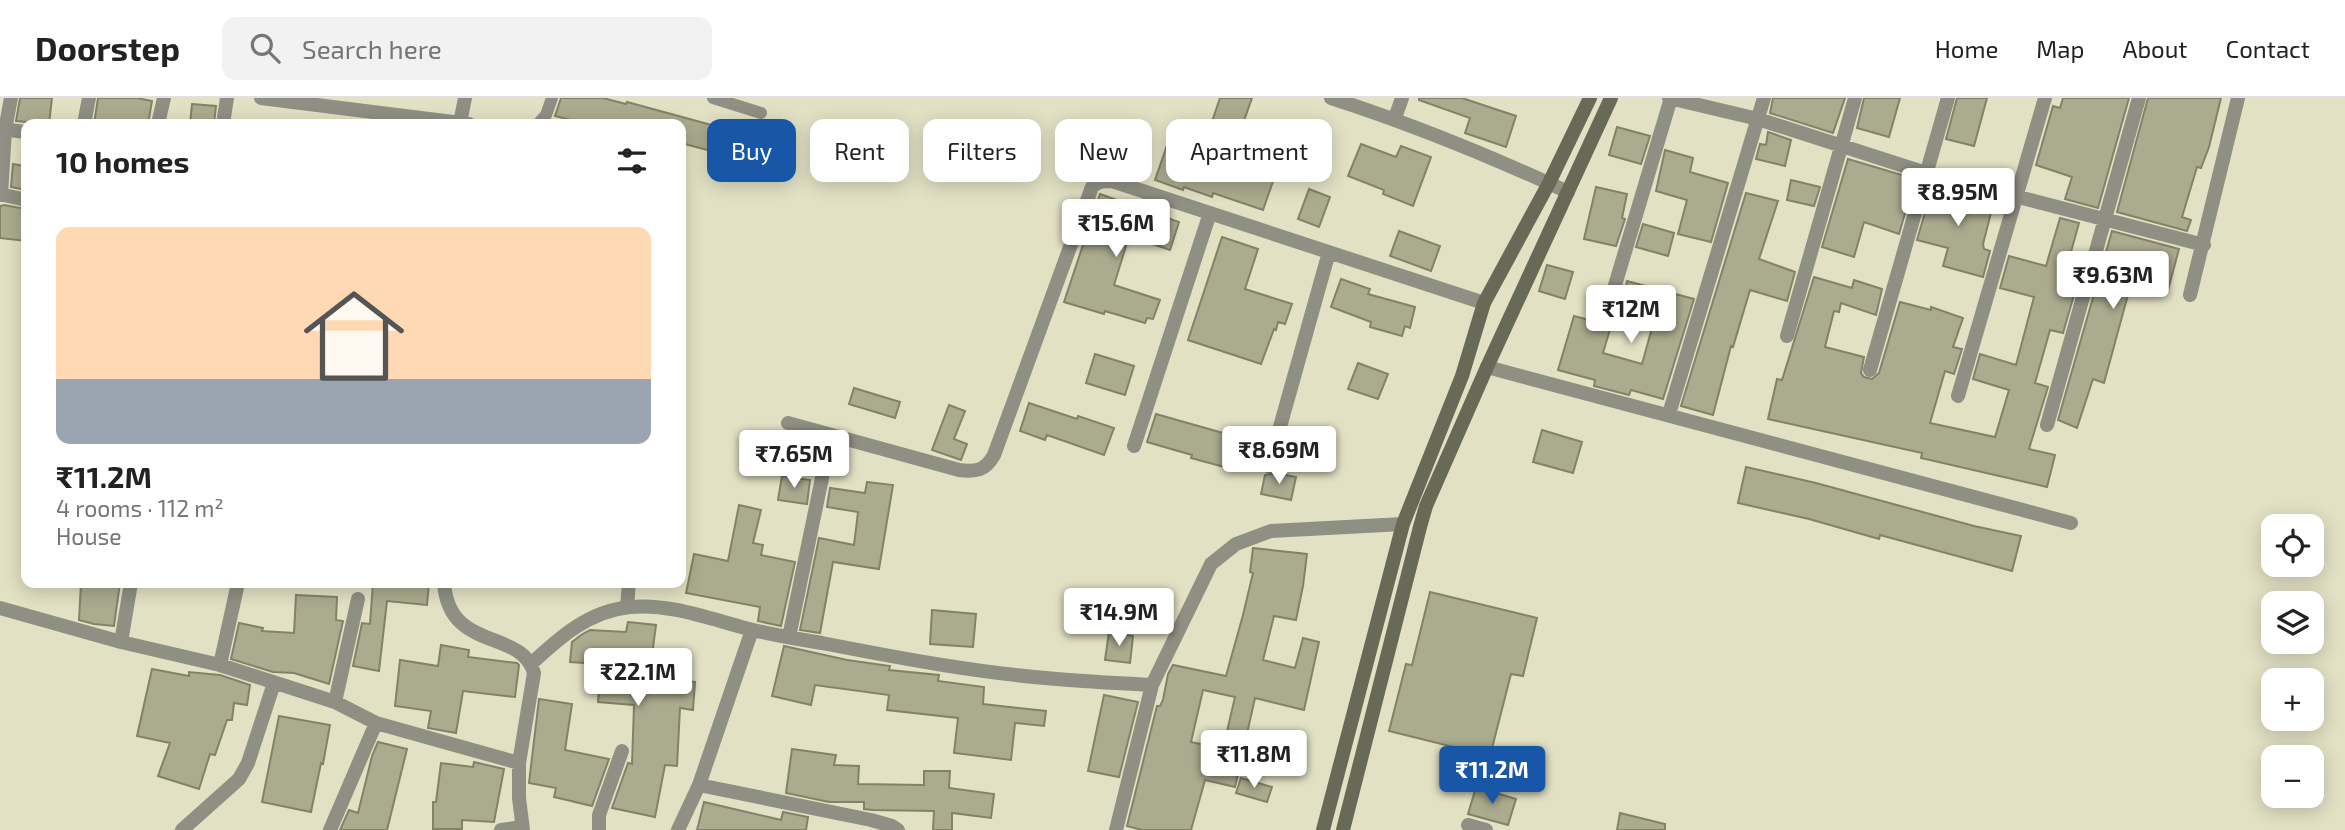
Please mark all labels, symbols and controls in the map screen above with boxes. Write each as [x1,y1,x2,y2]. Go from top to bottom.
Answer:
search box [222,17,712,80]
text: Doorstep [35,28,180,68]
icon: search [246,29,284,67]
text: Search here [302,33,442,64]
text: Home [1935,34,1998,63]
text: Map [2036,34,2084,63]
text: About [2122,34,2188,63]
text: Contact [2226,34,2310,63]
chip: Buy [707,119,796,182]
chip: Rent [810,119,909,182]
chip: Filters [923,119,1041,182]
chip: New [1055,119,1152,182]
chip: Apartment [1166,119,1332,182]
icon: filters [613,142,651,180]
text: 10 homes [56,143,189,179]
pin: ₹8.95M [1901,169,2015,228]
text: ₹8.95M [1918,177,1998,205]
pin: ₹15.6M [1059,200,1173,259]
text: ₹15.6M [1078,208,1154,236]
pin: ₹9.63M [2056,252,2170,311]
text: ₹9.63M [2073,260,2153,288]
icon: home [291,273,417,399]
pin: ₹12M [1590,286,1672,345]
text: ₹12M [1602,294,1660,322]
pin: ₹8.69M [1222,426,1336,486]
pin: ₹7.65M [737,430,851,490]
text: ₹8.69M [1238,435,1320,463]
text: ₹7.65M [755,439,833,467]
text: ₹11.2M [56,458,152,494]
text: 4 rooms · 112 m² [56,494,224,522]
map controls [2261,514,2324,808]
button: locate [2261,514,2324,577]
text: House [56,522,122,550]
pin: ₹14.9M [1062,588,1176,648]
button: layers [2261,591,2324,654]
text: ₹14.9M [1080,597,1158,625]
pin: ₹22.1M [581,648,695,708]
text: ₹22.1M [600,657,676,685]
button: + [2261,668,2324,731]
pin: ₹11.8M [1197,730,1311,790]
text: ₹11.8M [1217,739,1291,767]
button: − [2261,745,2324,808]
pin: ₹11.2M [1435,746,1549,806]
text: ₹11.2M [1455,755,1529,783]

